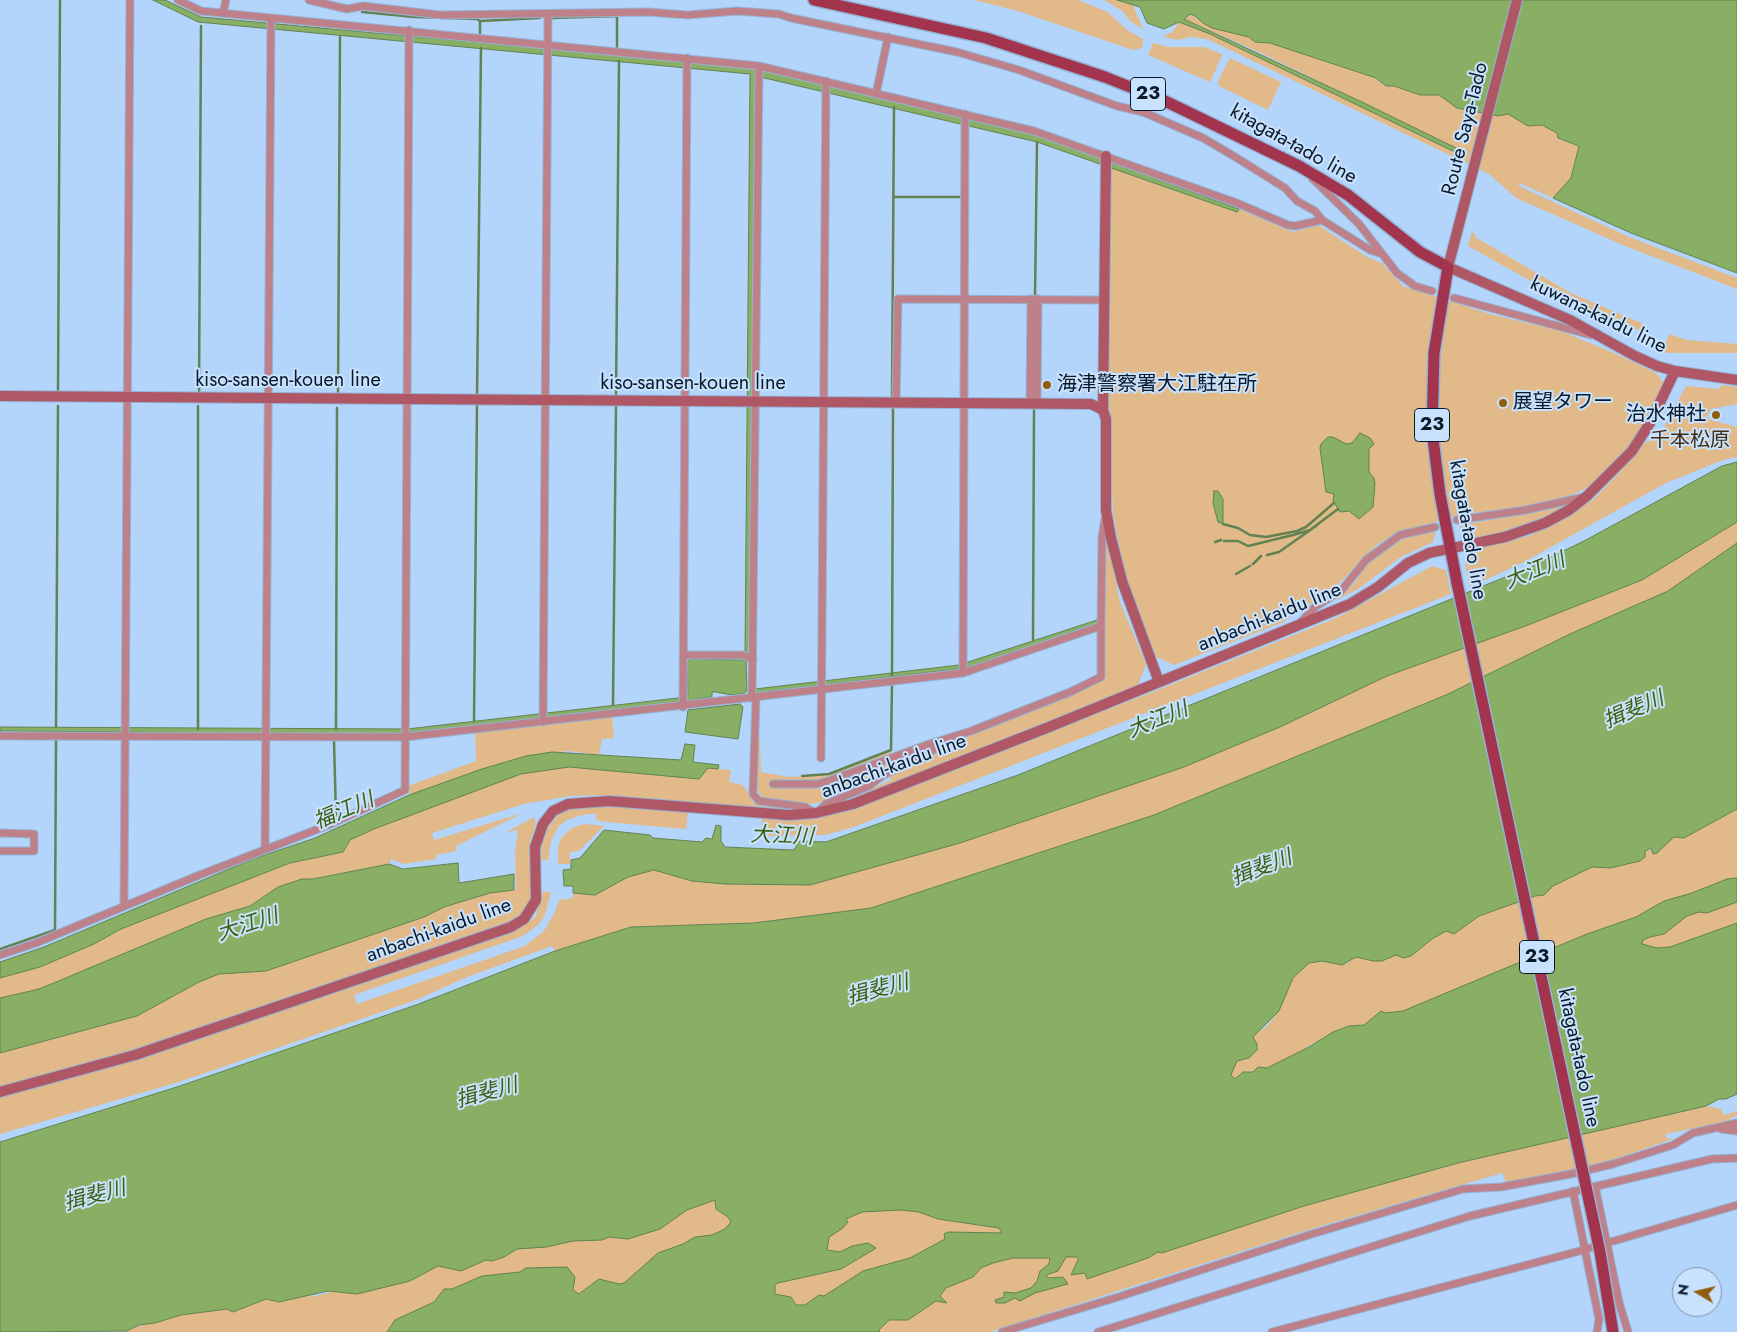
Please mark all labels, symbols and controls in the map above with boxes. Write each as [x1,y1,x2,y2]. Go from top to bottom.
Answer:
street label: Route Saya-Tado [1438,60,1494,198]
road number: 23 [1130,78,1166,110]
street label: kitagata-tado line [1225,100,1361,190]
street label: kuwana-kaidu line [1526,273,1670,359]
street label: kiso-sansen-kouen line [195,369,381,393]
street label: kiso-sansen-kouen line [600,372,786,396]
place label: 海津警察署大江駐在所 [1057,373,1257,397]
marker: 海津警察署大江駐在所 [1041,379,1053,391]
place label: 展望タワー [1513,391,1613,415]
marker: 展望タワー [1497,397,1509,409]
place label: 治水神社 [1626,403,1706,427]
road number: 23 [1414,408,1450,442]
marker: 治水神社 [1710,409,1722,421]
park label: 千本松原 [1650,429,1730,453]
street label: kitagata-tado line [1443,458,1491,602]
water label: 大江川 [1501,549,1569,595]
street label: anbachi-kaidu line [1195,578,1345,658]
water label: 揖斐川 [1600,687,1668,735]
water label: 大江川 [1124,698,1192,744]
street label: anbachi-kaidu line [818,730,970,804]
water label: 福江川 [310,788,378,836]
water label: 大江川 [750,823,814,851]
water label: 揖斐川 [1228,846,1296,892]
street label: anbachi-kaidu line [363,894,515,968]
water label: 大江川 [214,904,282,948]
road number: 23 [1520,940,1554,974]
water label: 揖斐川 [844,971,912,1011]
street label: kitagata-tado line [1552,986,1604,1130]
water label: 揖斐川 [453,1074,521,1114]
water label: 揖斐川 [61,1177,129,1217]
north arrow [1672,1267,1722,1317]
text: N [1672,1283,1694,1297]

